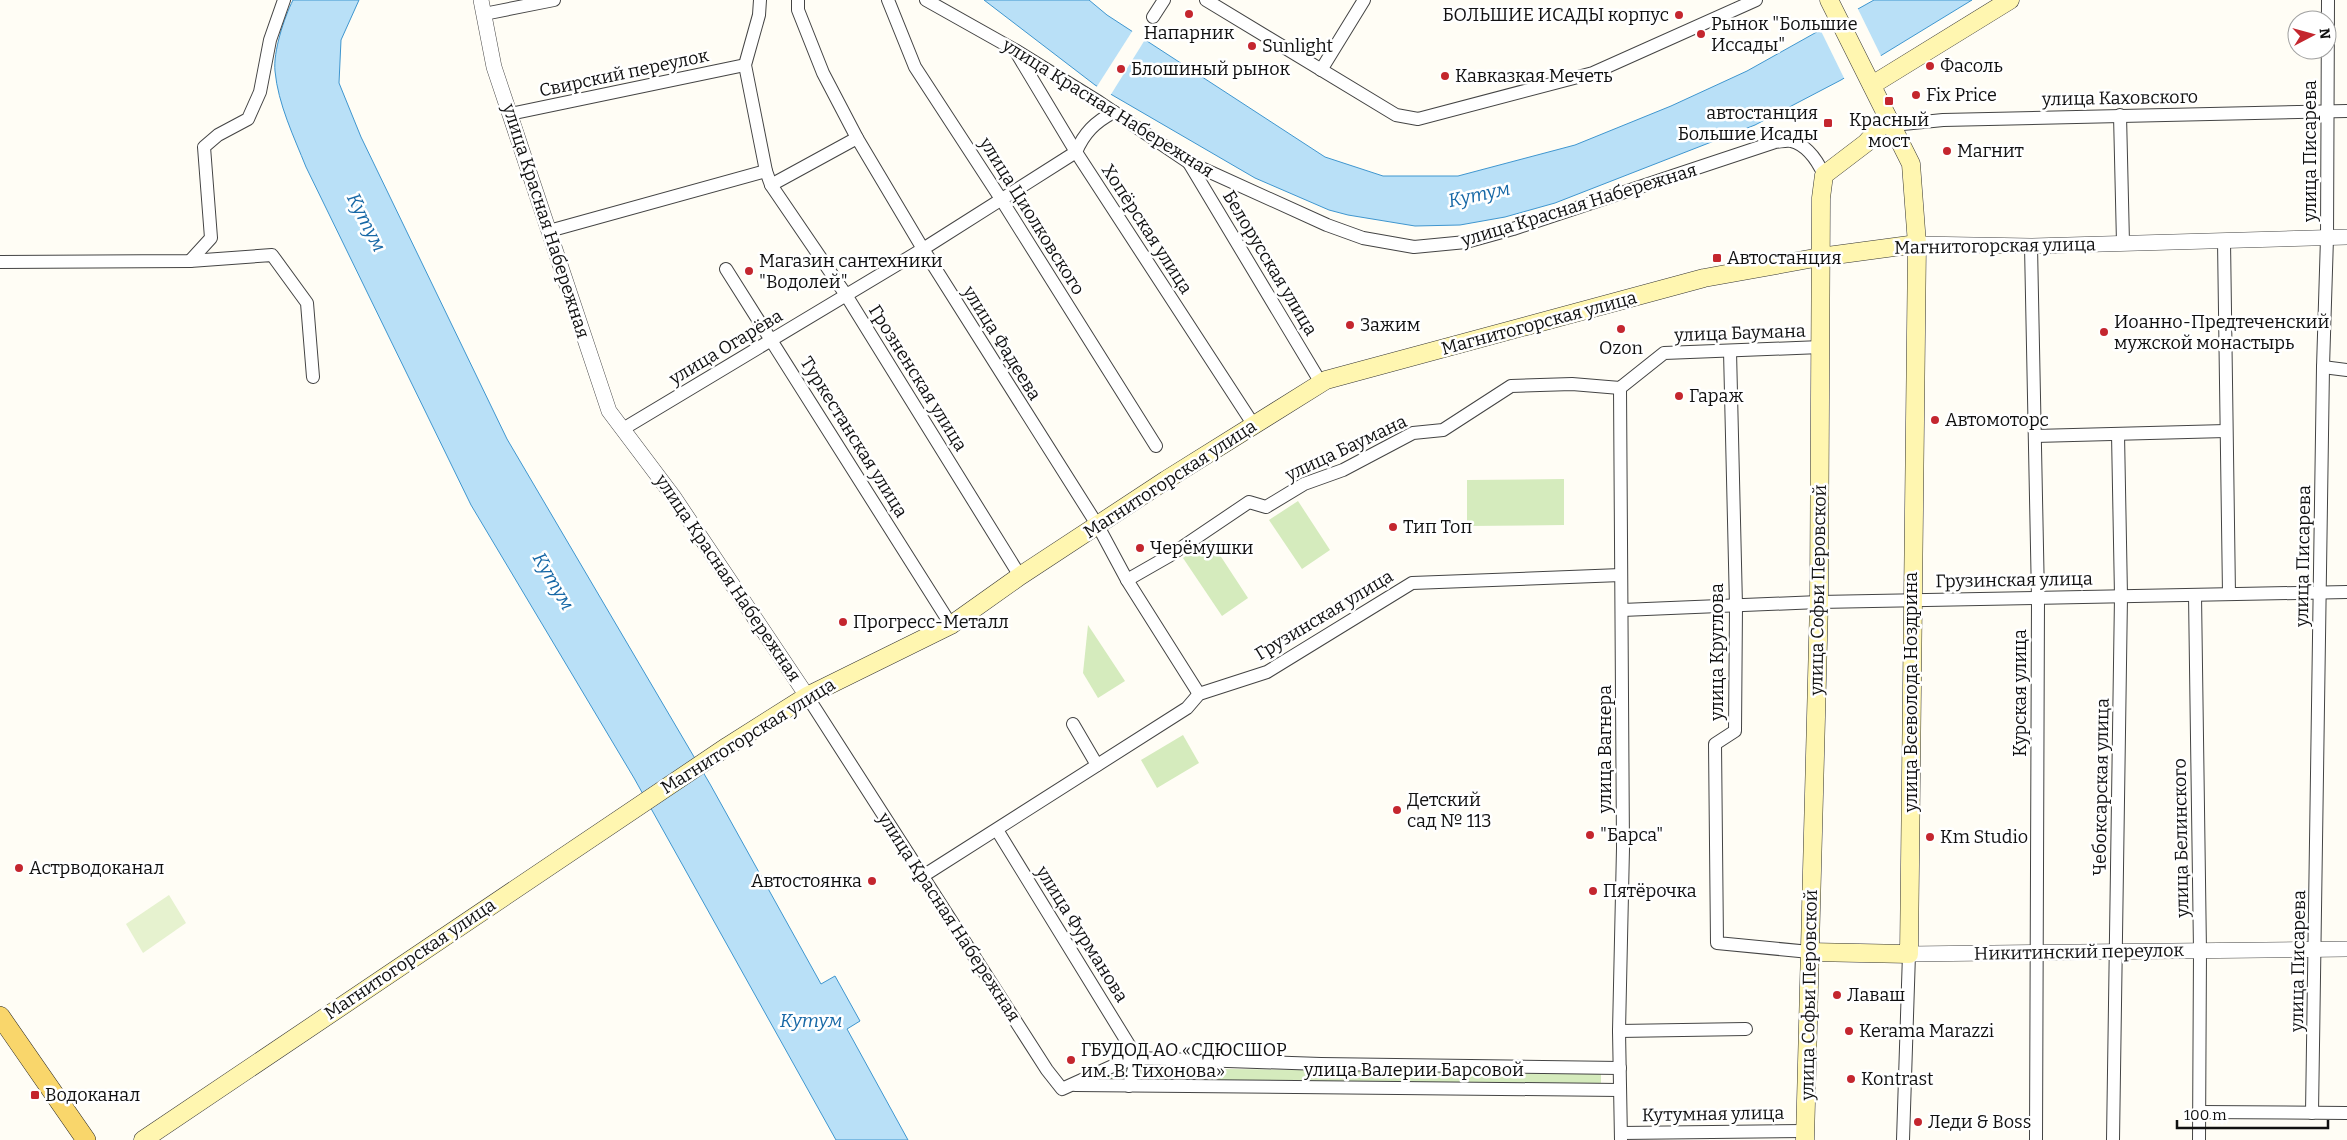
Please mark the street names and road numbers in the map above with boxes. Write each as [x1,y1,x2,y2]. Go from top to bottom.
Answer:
street label: улица Красная Набережная [997,33,1218,182]
street label: Свирский переулок [537,44,711,102]
street label: улица Писарева [2299,80,2321,223]
street label: улица Каховского [2041,86,2198,110]
street label: улица Красная Набережная [497,100,594,341]
street label: улица Циолковского [974,132,1089,299]
street label: улица Красная Набережная [1458,159,1699,252]
street label: Хопёрская улица [1097,160,1197,298]
street label: Белорусская улица [1218,186,1322,340]
street label: Магнитогорская улица [1894,233,2096,259]
street label: улица Фадеева [957,281,1046,404]
street label: Магнитогорская улица [1439,286,1639,360]
street label: Грозненская улица [864,301,972,455]
street label: улица Огарёва [665,304,787,390]
street label: улица Баумана [1673,320,1806,346]
street label: Туркестанская улица [796,353,913,522]
street label: улица Баумана [1281,410,1410,486]
street label: Магнитогорская улица [1079,415,1261,543]
street label: улица Красная Набережная [650,469,806,686]
street label: улица Софьи Перовской [1805,484,1831,697]
street label: улица Писарева [2291,485,2315,628]
street label: Грузинская улица [1251,565,1397,665]
street label: Грузинская улица [1935,568,2093,592]
street label: улица Всеволода Ноздрина [1900,572,1922,813]
street label: улица Круглова [1706,583,1728,722]
street label: Курская улица [2009,629,2031,757]
street label: Магнитогорская улица [657,673,839,799]
street label: улица Вагнера [1594,685,1616,814]
street label: Чебоксарская улица [2088,698,2114,876]
street label: улица Белинского [2169,758,2193,919]
street label: улица Красная Набережная [872,807,1025,1026]
street label: улица Фурманова [1031,861,1133,1006]
street label: улица Софьи Перовской [1796,889,1822,1102]
street label: улица Писарева [2286,890,2310,1033]
street label: Магнитогорская улица [320,893,500,1024]
street label: Никитинский переулок [1974,939,2185,965]
street label: улица Валерии Барсовой [1303,1059,1524,1081]
street label: Кутумная улица [1642,1102,1785,1126]

